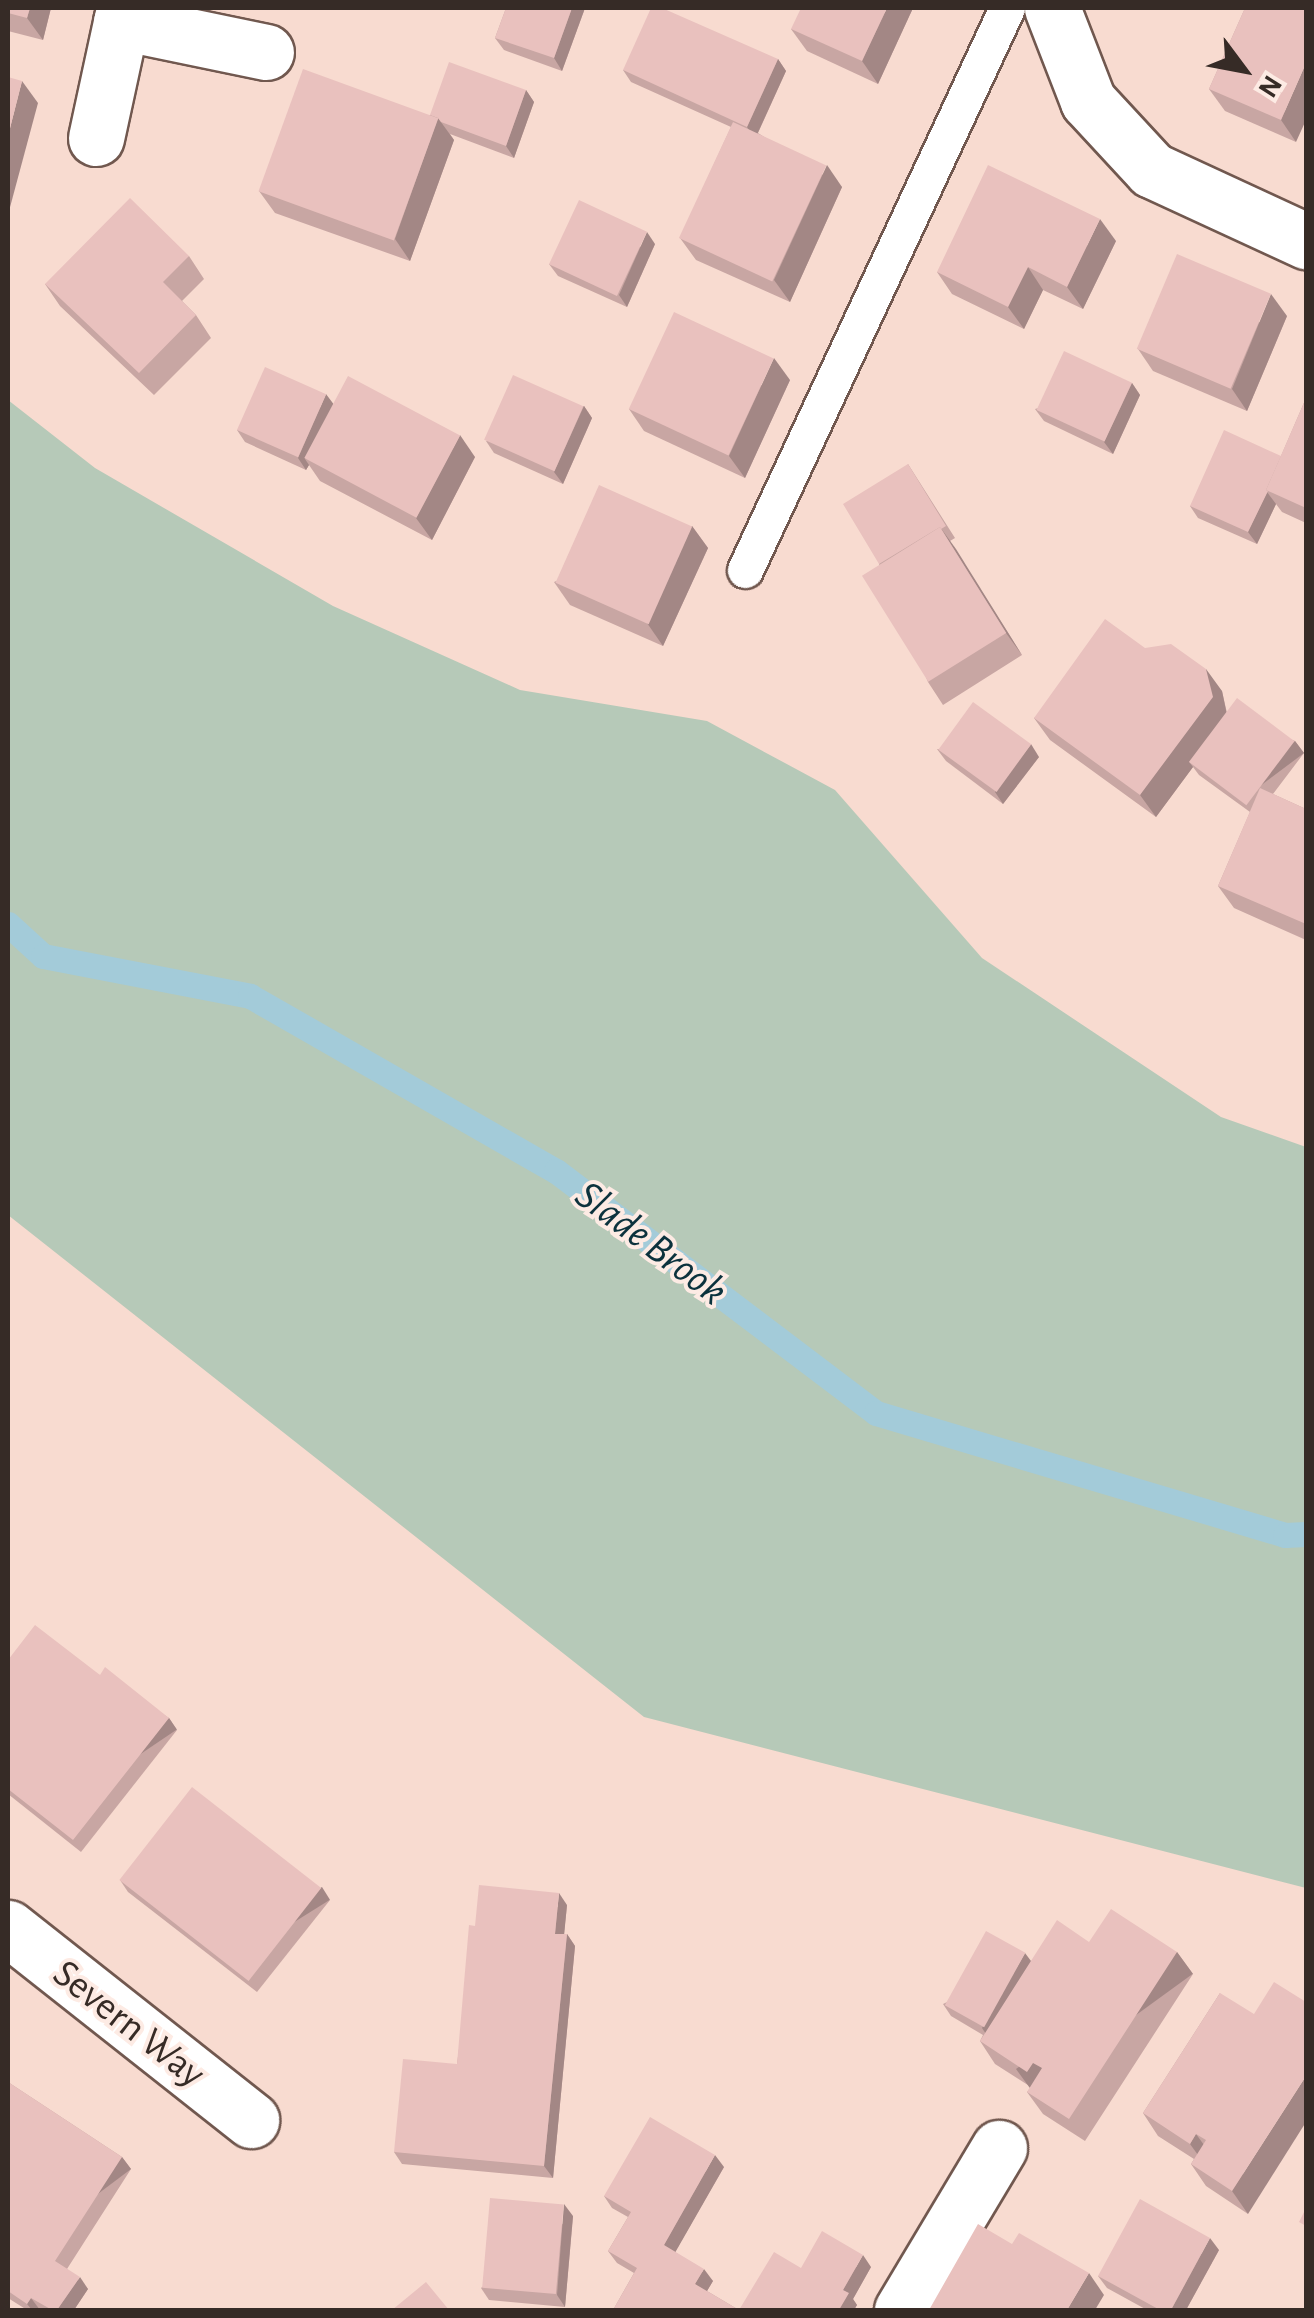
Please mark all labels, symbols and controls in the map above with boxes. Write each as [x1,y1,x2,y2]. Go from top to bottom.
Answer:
north arrow [1194,20,1294,120]
text: N [1252,70,1286,102]
water label: Slade Brook [565,1170,737,1316]
street label: Severn Way [43,1950,215,2098]

